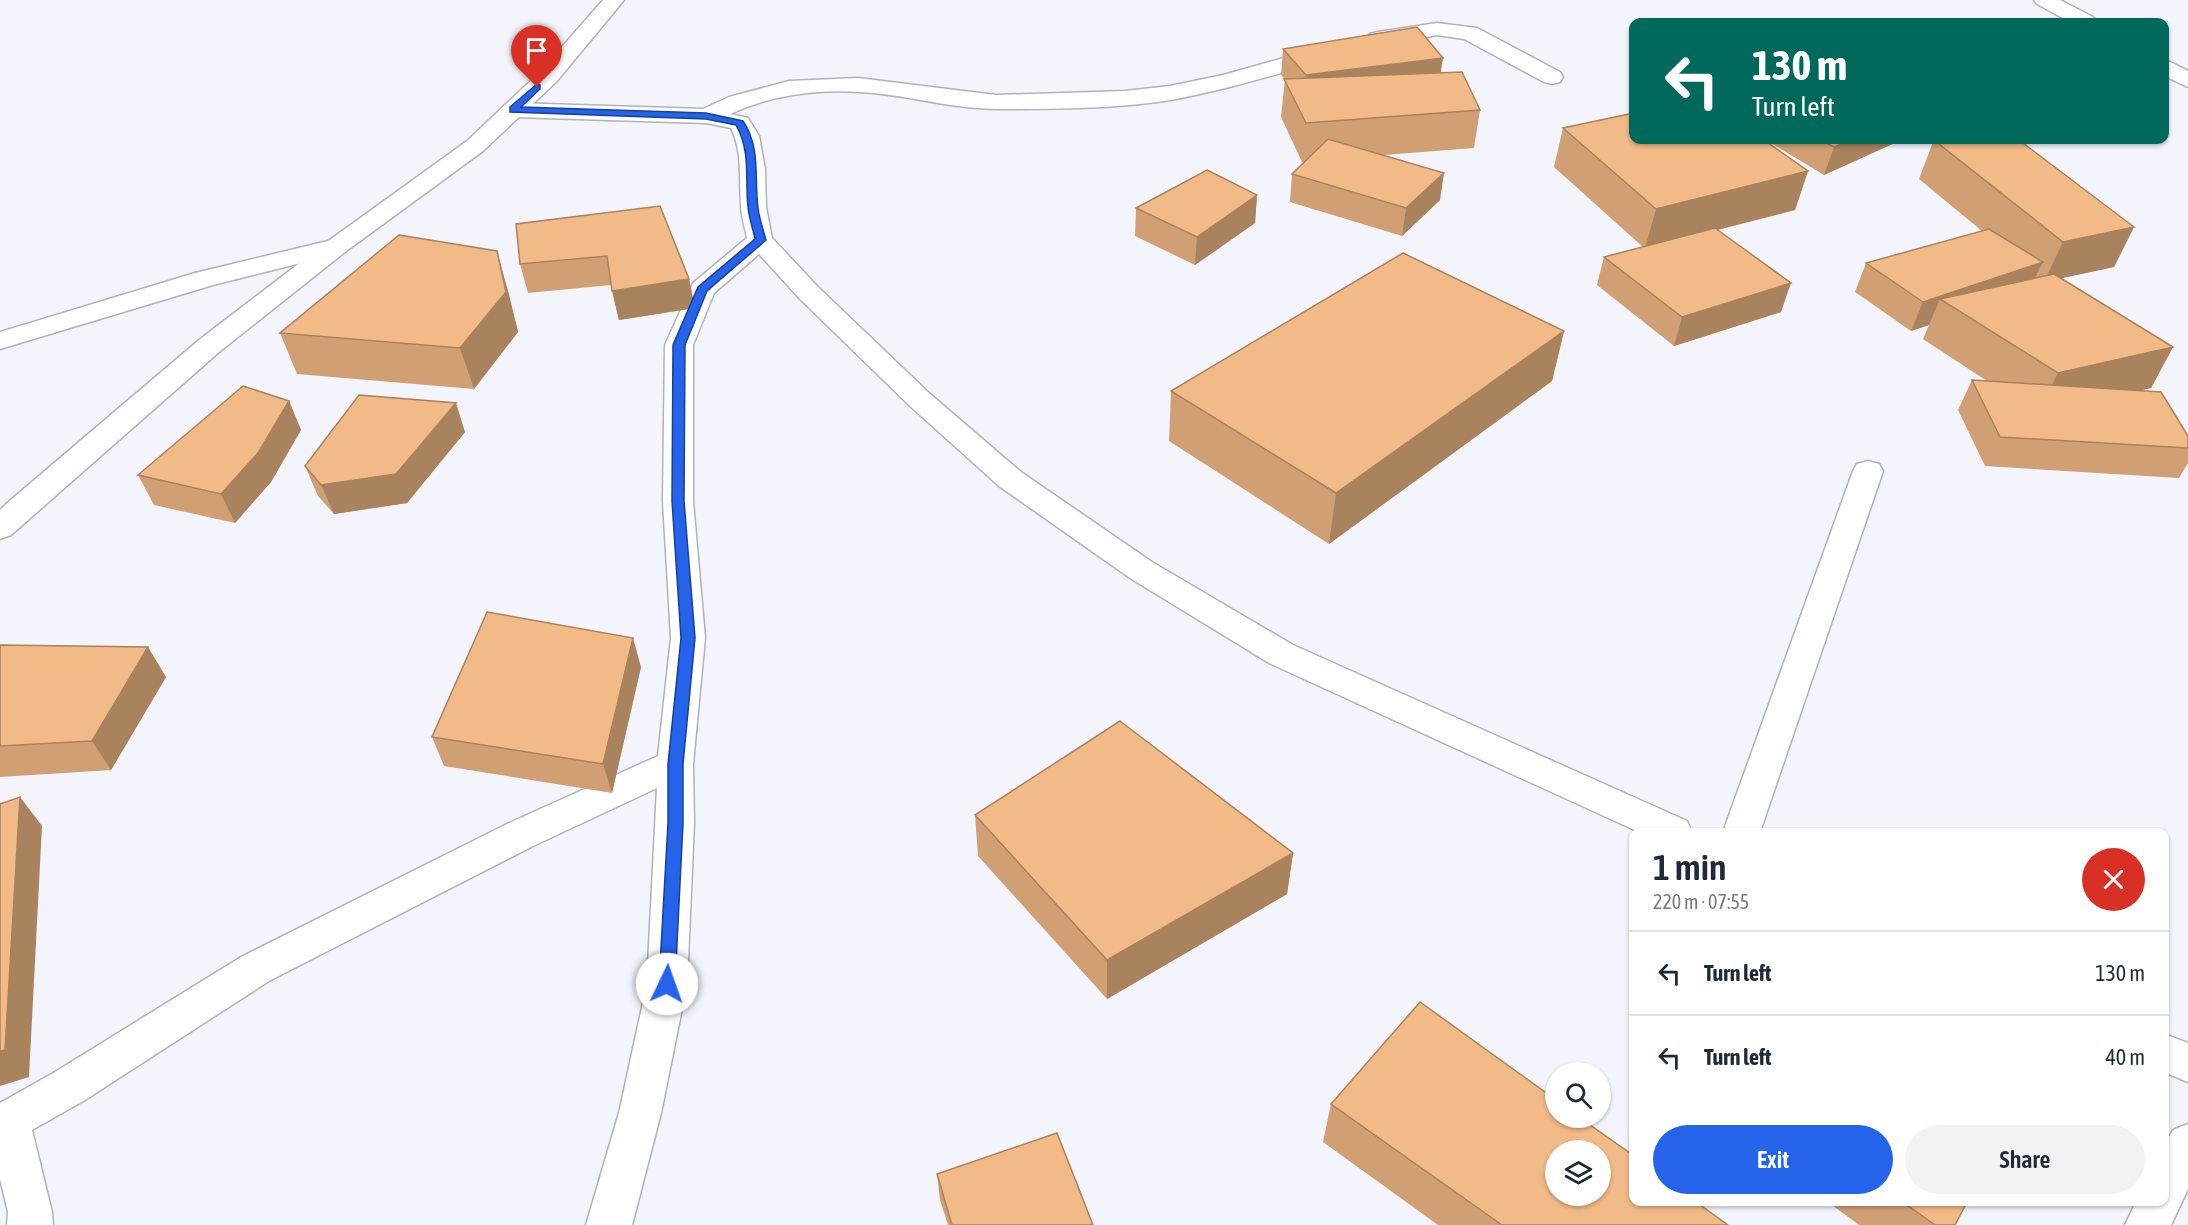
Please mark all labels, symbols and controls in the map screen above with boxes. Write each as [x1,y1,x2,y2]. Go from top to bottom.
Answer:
pin [511,25,562,87]
icon: arrive [520,34,553,67]
text: 130 m [1752,41,1847,89]
icon: left [1653,42,1731,120]
text: Turn left [1752,91,1835,122]
text: 1 min [1653,846,1727,888]
button: close [2082,848,2145,911]
text: 220 m · 07:55 [1653,890,1749,913]
position arrow [635,952,699,1016]
icon: left [1653,957,1686,990]
text: Turn left [1704,960,1771,986]
text: 130 m [2095,960,2145,986]
icon: left [1653,1041,1686,1074]
text: Turn left [1704,1044,1771,1070]
text: 40 m [2105,1044,2145,1070]
map controls [1545,1062,1611,1206]
button: search [1545,1062,1611,1128]
button: Exit [1653,1125,1893,1194]
button: Share [1905,1125,2145,1194]
button: layers [1545,1140,1611,1206]

